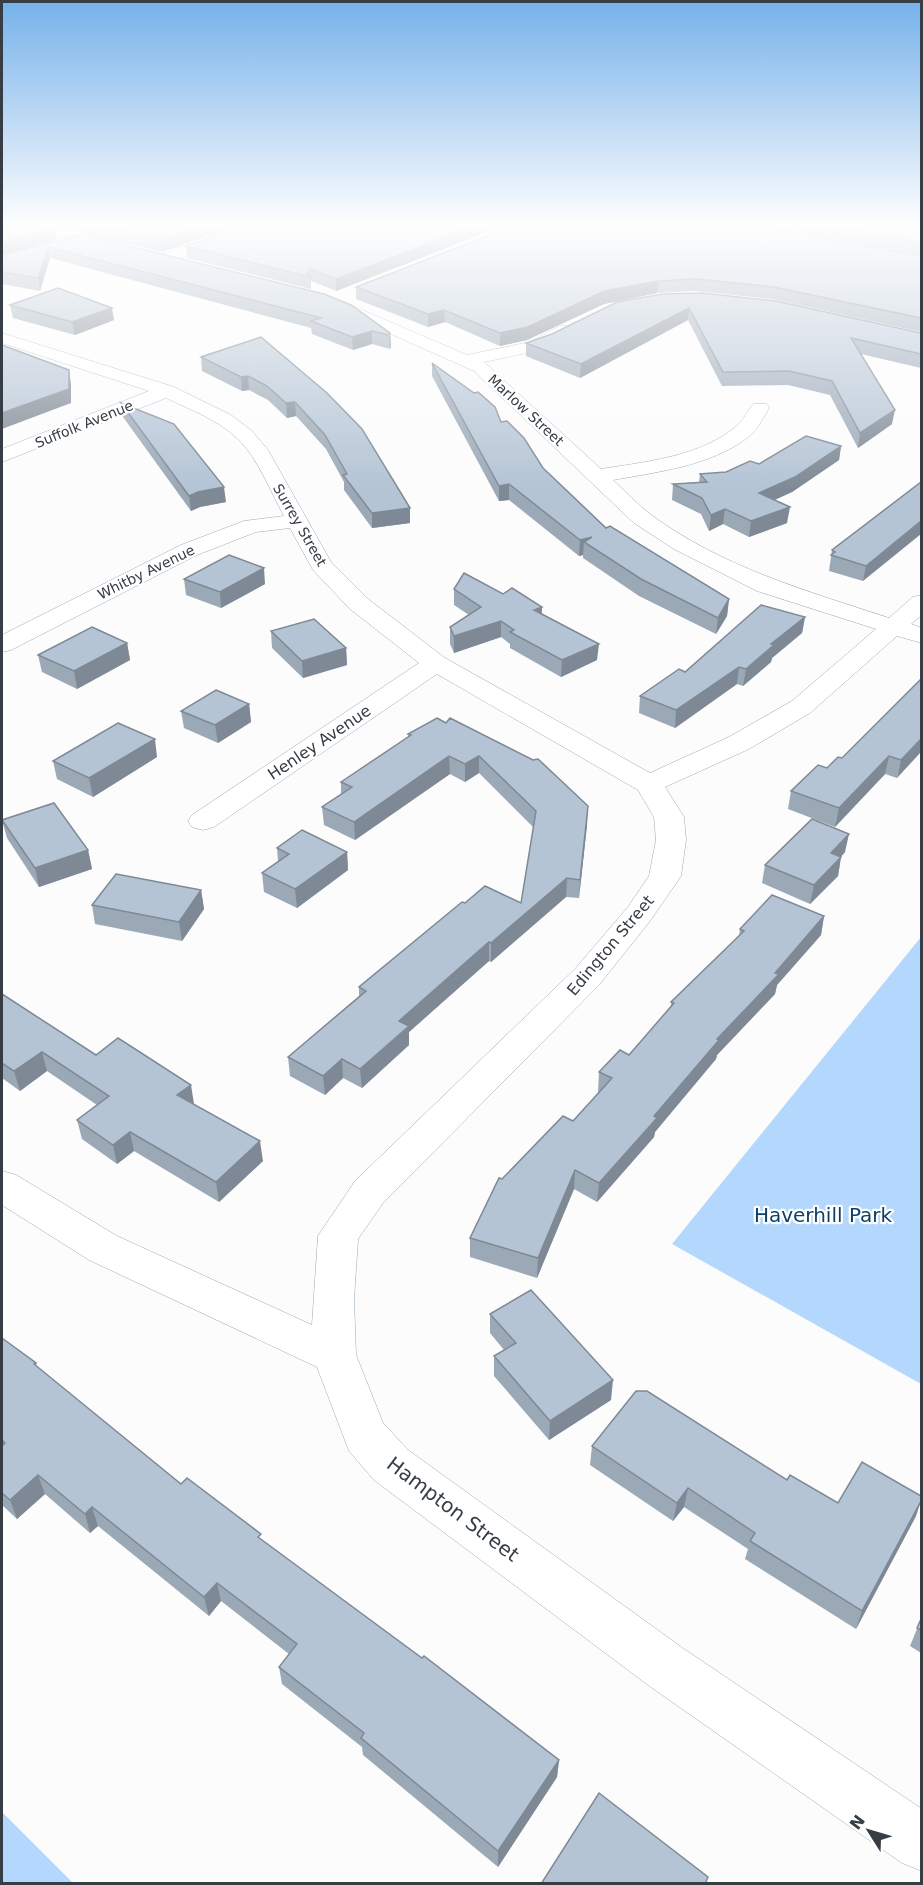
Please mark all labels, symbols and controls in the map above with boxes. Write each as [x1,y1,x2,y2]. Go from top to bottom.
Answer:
street label: Marlow Street [485,371,567,449]
street label: Suffolk Avenue [33,397,135,451]
street label: Surrey Street [270,481,330,570]
street label: Whitby Avenue [95,542,197,602]
street label: Henley Avenue [264,701,374,784]
street label: Edington Street [563,891,658,999]
park label: Haverhill Park [754,1203,893,1227]
street label: Hampton Street [382,1451,524,1567]
north arrow [839,1801,899,1861]
text: N [846,1811,869,1833]

